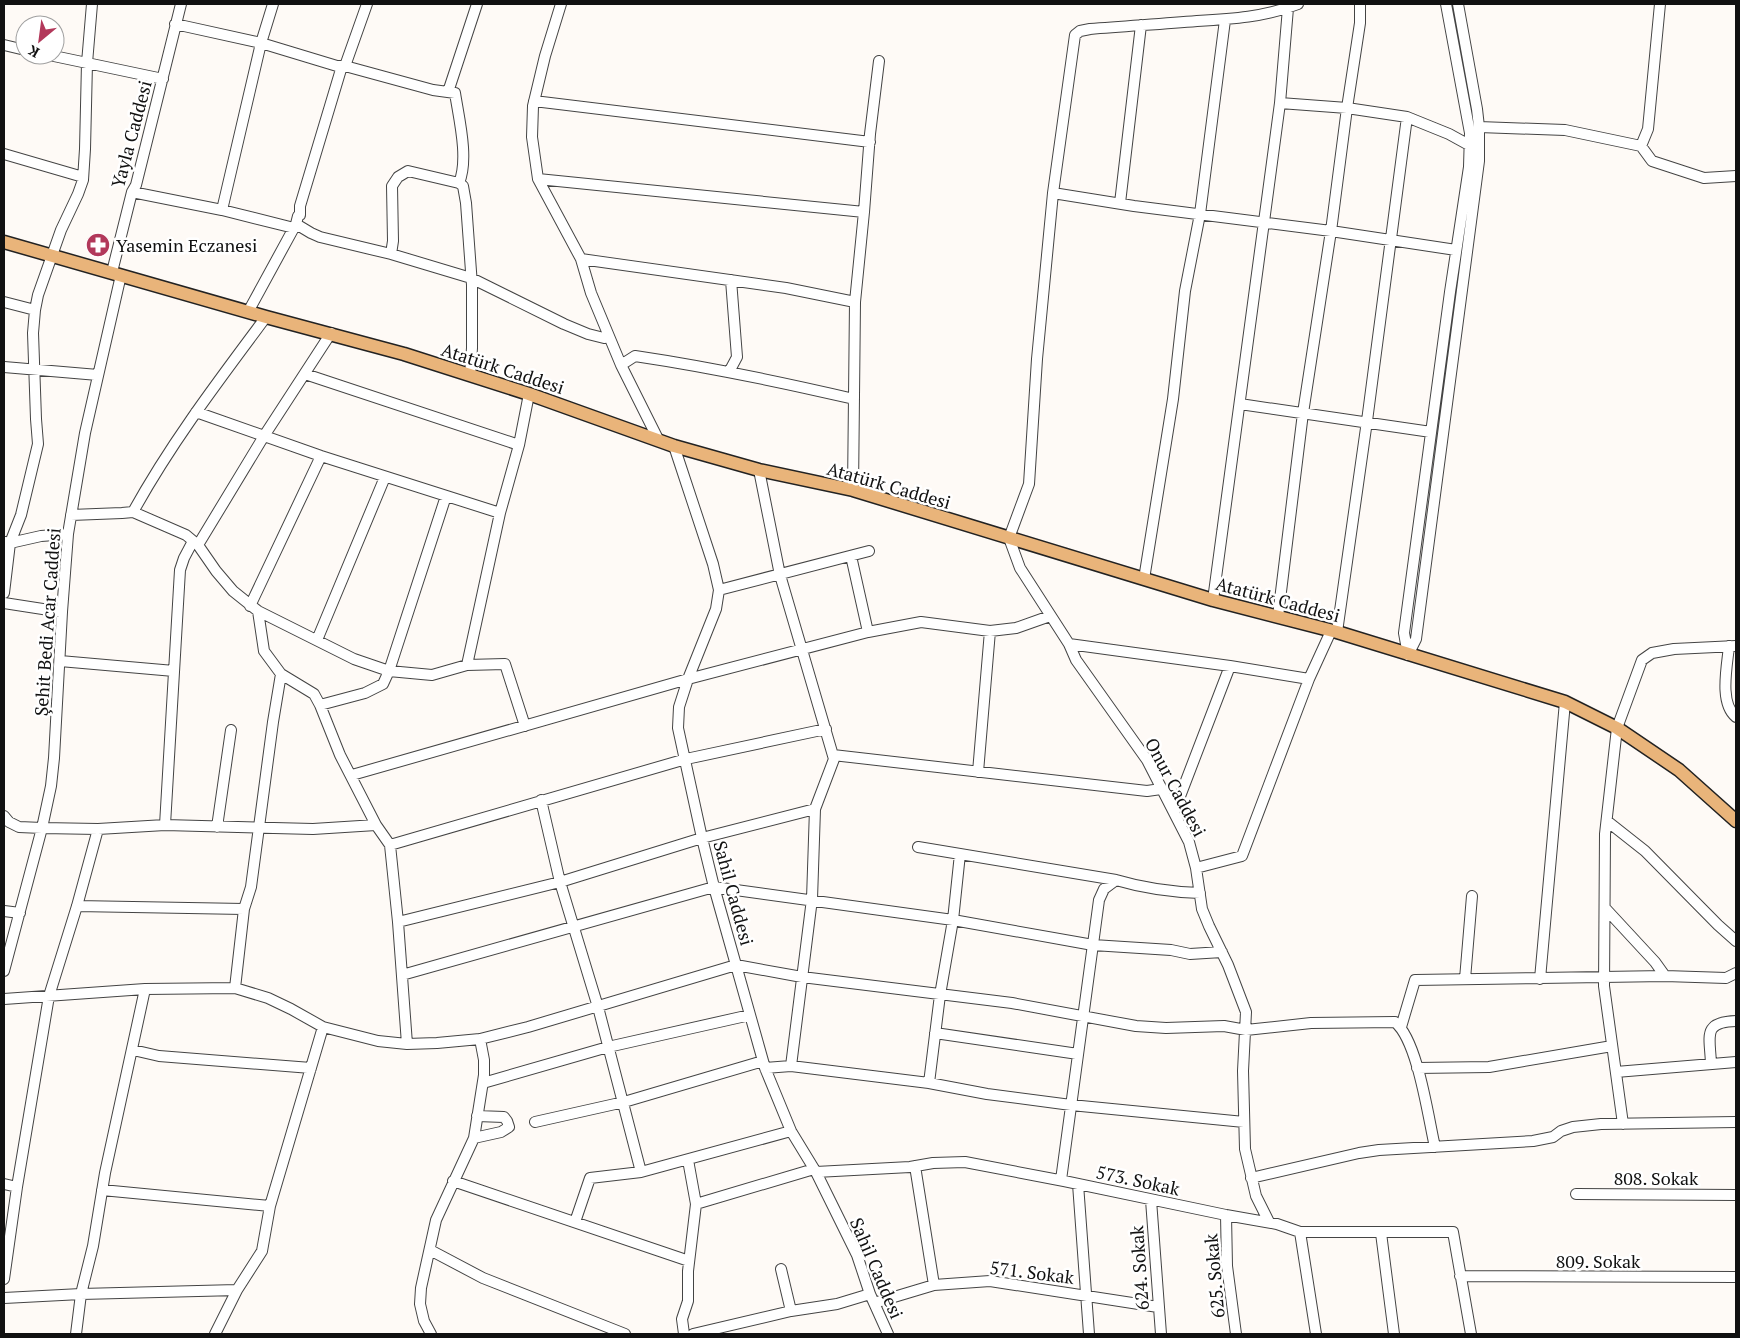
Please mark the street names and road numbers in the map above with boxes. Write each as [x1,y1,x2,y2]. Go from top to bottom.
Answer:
street label: Yayla Caddesi [105,78,157,190]
street label: Atatürk Caddesi [439,337,567,399]
street label: Atatürk Caddesi [824,456,954,514]
street label: Şehit Bedi Acar Caddesi [28,527,66,717]
street label: Atatürk Caddesi [1213,571,1343,627]
street label: Onur Caddesi [1140,733,1212,841]
street label: Sahil Caddesi [709,838,759,948]
street label: 573. Sokak [1094,1159,1183,1201]
street label: 808. Sokak [1614,1166,1699,1190]
street label: Sahil Caddesi [845,1214,909,1322]
street label: 624. Sokak [1124,1224,1154,1311]
street label: 625. Sokak [1198,1232,1230,1319]
street label: 809. Sokak [1556,1249,1641,1273]
street label: 571. Sokak [988,1255,1076,1289]

